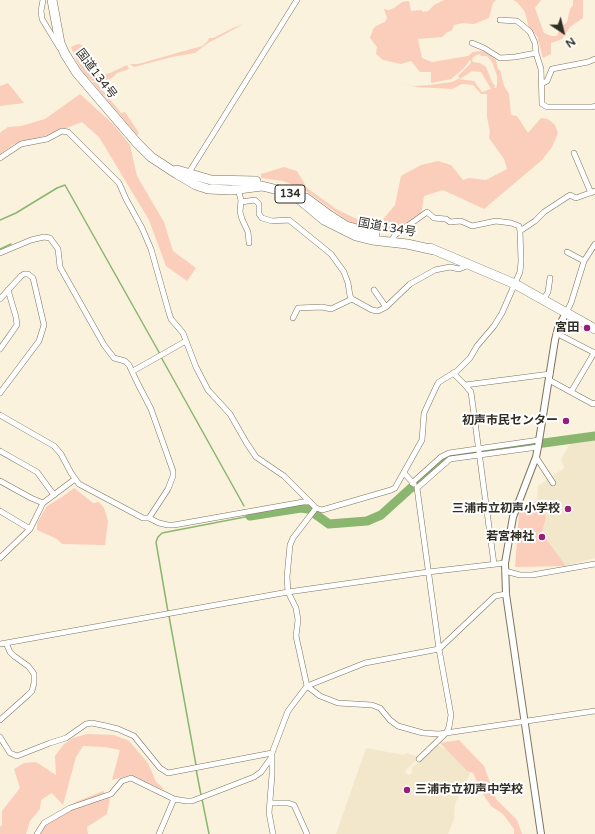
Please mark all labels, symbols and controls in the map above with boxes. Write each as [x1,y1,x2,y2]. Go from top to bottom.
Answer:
north arrow [543,12,583,52]
text: N [563,34,578,50]
street label: 国道134号 [73,46,119,102]
road number: 134 [275,185,305,203]
street label: 国道134号 [357,216,417,240]
place label: 宮田 [555,321,579,335]
marker: 宮田 [582,323,592,333]
place label: 初声市民センター [462,414,558,428]
marker: 初声市民センター [561,416,571,426]
place label: 三浦市立初声小学校 [452,502,560,516]
marker: 三浦市立初声小学校 [563,504,573,514]
place label: 若宮神社 [486,530,534,544]
marker: 若宮神社 [537,532,547,542]
place label: 三浦市立初声中学校 [415,783,523,797]
marker: 三浦市立初声中学校 [402,785,412,795]

